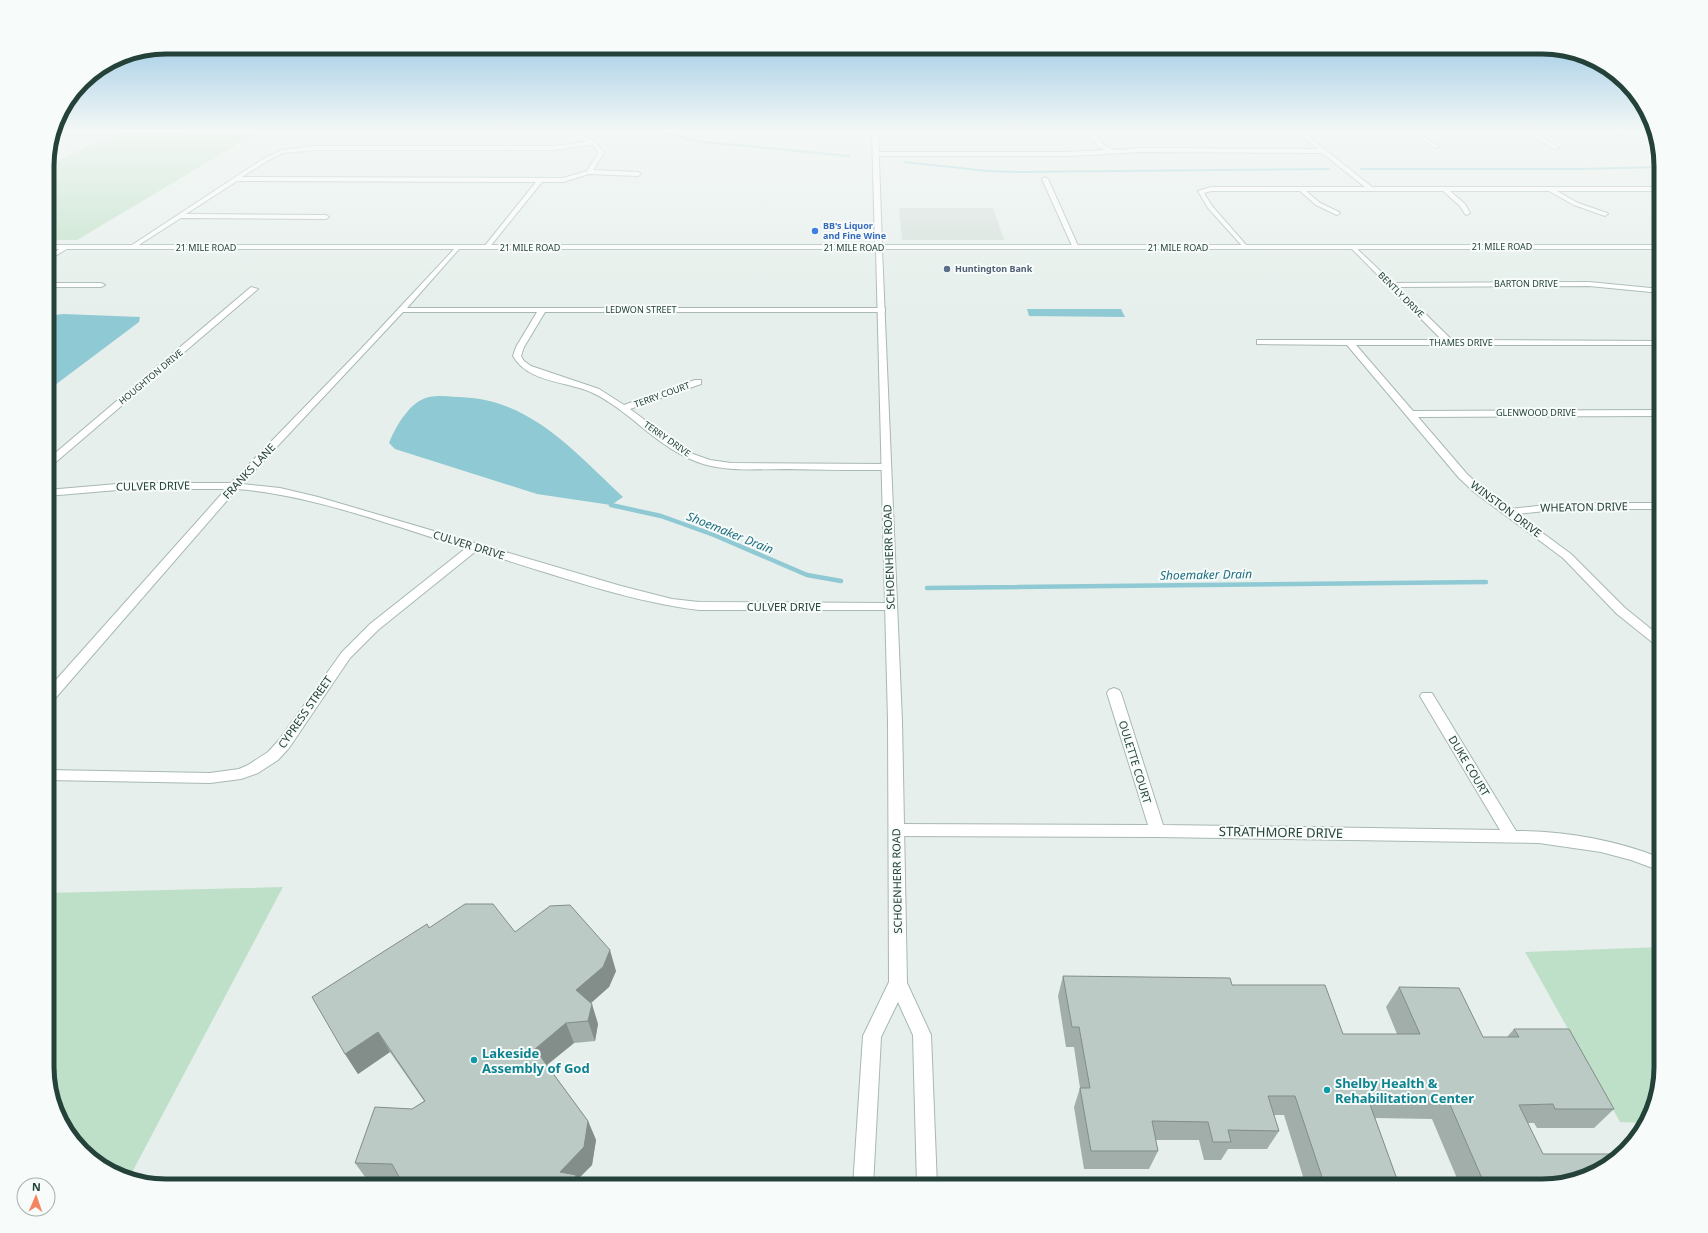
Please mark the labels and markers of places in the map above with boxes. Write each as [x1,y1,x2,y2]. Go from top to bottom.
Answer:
place label: BB's Liquor and Fine Wine [823,219,886,242]
marker: BB's Liquor and Fine Wine [810,226,820,236]
place label: Huntington Bank [955,262,1033,275]
marker: Huntington Bank [942,264,952,274]
place label: Lakeside Assembly of God [482,1044,590,1077]
marker: Lakeside Assembly of God [469,1055,479,1065]
place label: Shelby Health & Rehabilitation Center [1335,1074,1474,1107]
marker: Shelby Health & Rehabilitation Center [1322,1085,1332,1095]

